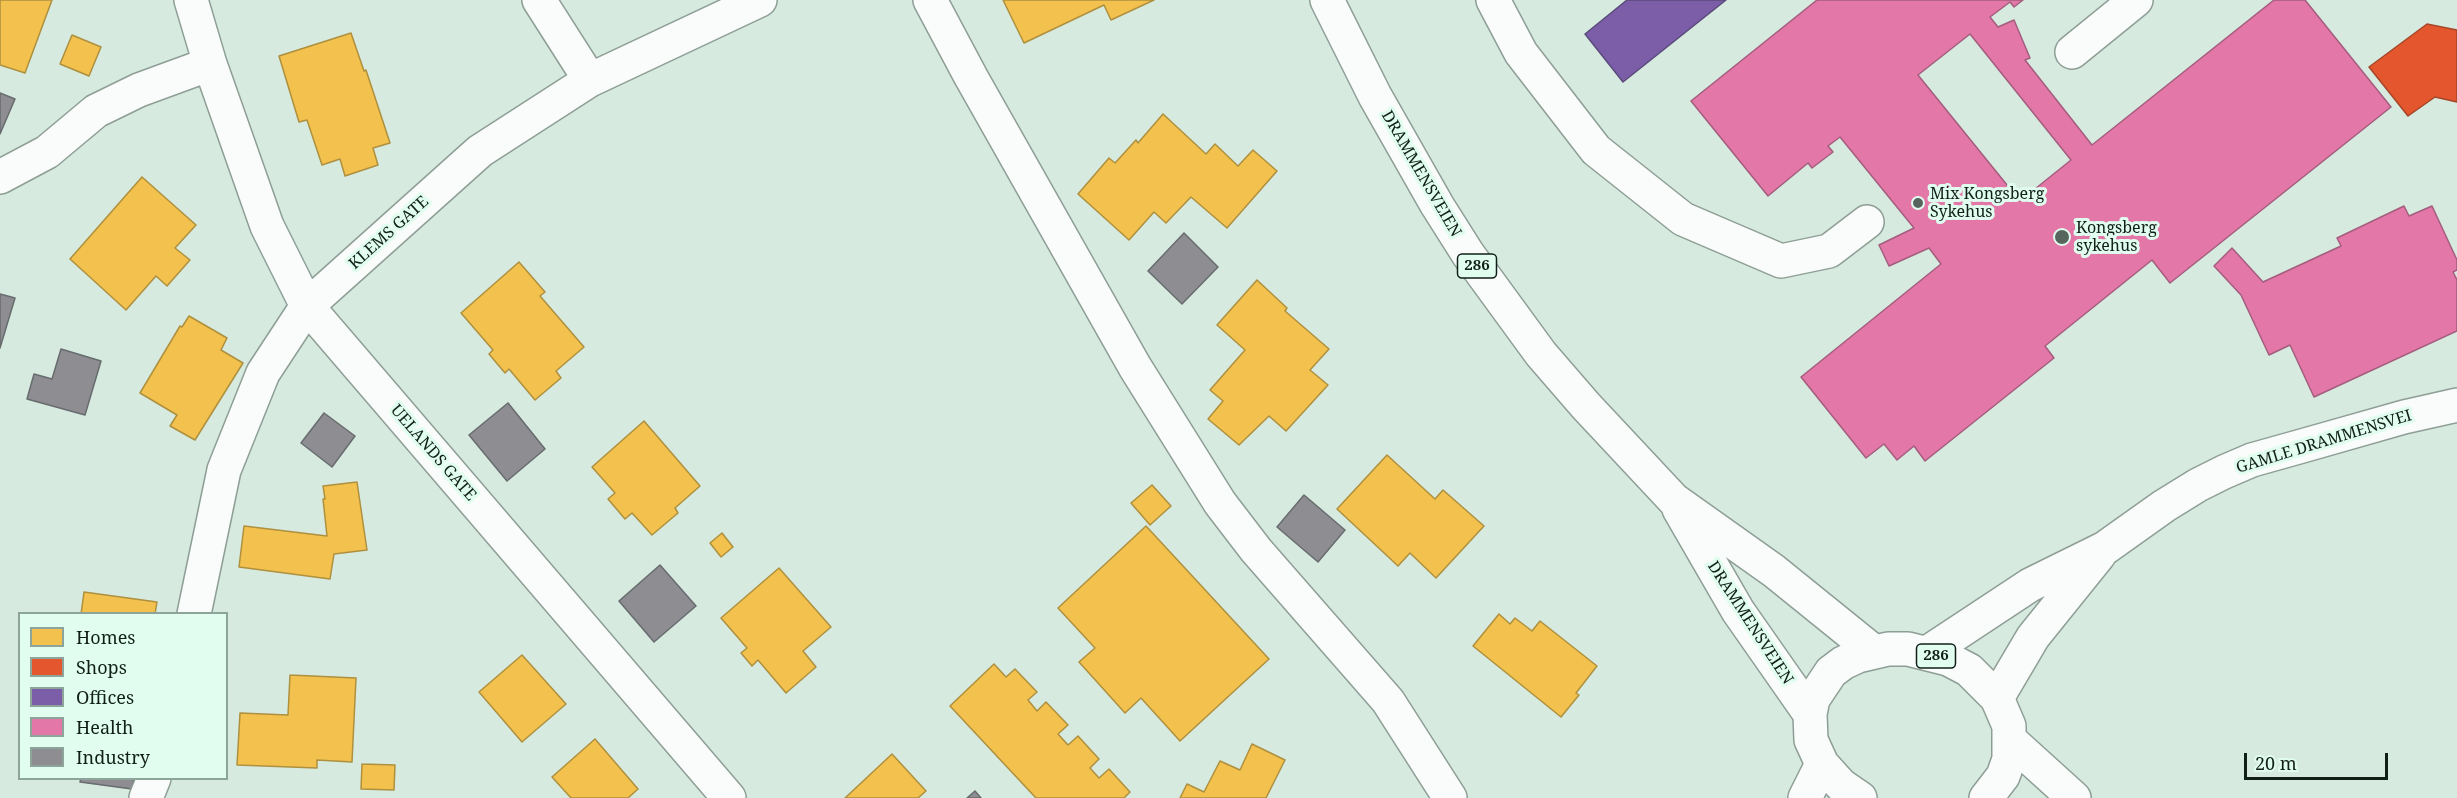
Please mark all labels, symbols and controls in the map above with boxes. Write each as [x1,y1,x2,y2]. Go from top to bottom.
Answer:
street label: DRAMMENSVEIEN [1377,107,1465,241]
place label: Mix Kongsberg Sykehus [1930,184,2044,222]
street label: KLEMS GATE [345,192,433,274]
marker: Mix Kongsberg Sykehus [1911,196,1925,210]
place label: Kongsberg sykehus [2076,218,2157,256]
marker: Kongsberg sykehus [2053,228,2071,246]
road number: 286 [1458,254,1496,278]
street label: UELANDS GATE [386,401,480,505]
street label: GAMLE DRAMMENSVEI [2234,406,2414,478]
street label: DRAMMENSVEIEN [1703,558,1797,688]
legend [18,612,228,780]
text: Homes [76,625,135,649]
road number: 286 [1916,644,1956,668]
text: Shops [76,655,127,679]
text: Offices [76,685,134,709]
text: Health [76,715,133,739]
scale bar [2247,741,2391,779]
text: Industry [76,745,150,769]
text: 20 m [2255,751,2297,775]

